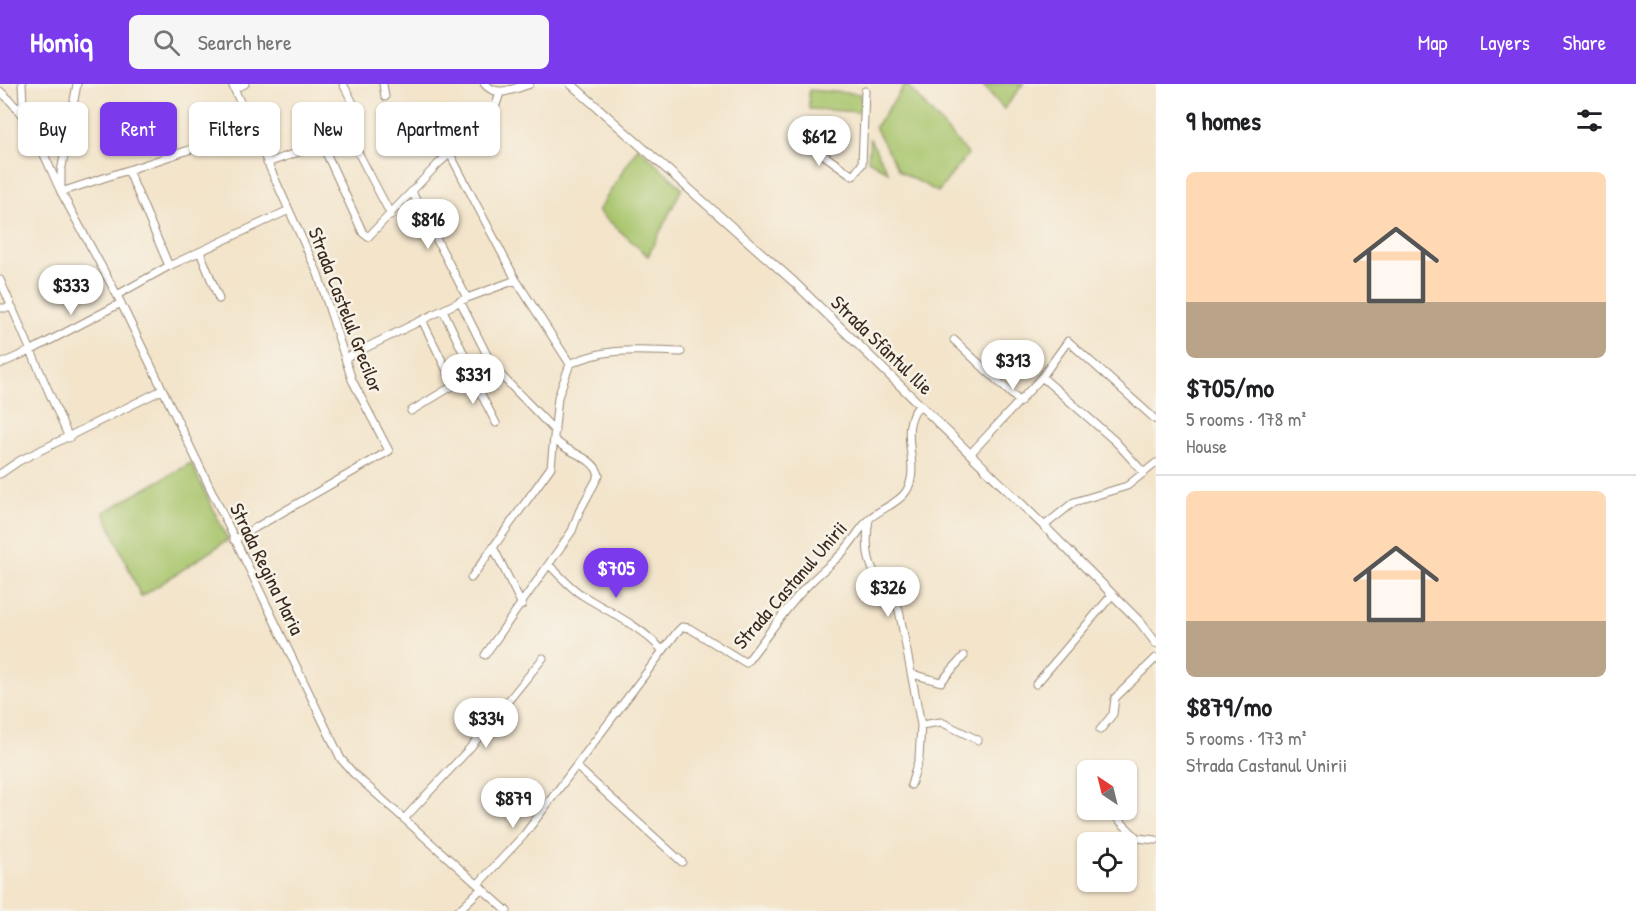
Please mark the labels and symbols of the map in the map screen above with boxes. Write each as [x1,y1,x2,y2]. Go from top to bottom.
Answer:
pin: $612 [783,116,855,167]
pin: $816 [392,199,464,250]
street label: Strada Castelul Grecilor [303,223,391,397]
pin: $333 [35,265,107,316]
street label: Strada Sfântul Ilie [825,289,939,400]
pin: $313 [977,340,1049,391]
pin: $331 [437,354,509,405]
street label: Strada Regina Maria [224,498,311,639]
street label: Strada Castanul Unirii [727,515,853,654]
pin: $705 [580,548,652,599]
pin: $326 [852,567,924,618]
pin: $334 [450,698,522,749]
north arrow [1077,760,1137,820]
pin: $879 [477,778,549,829]

